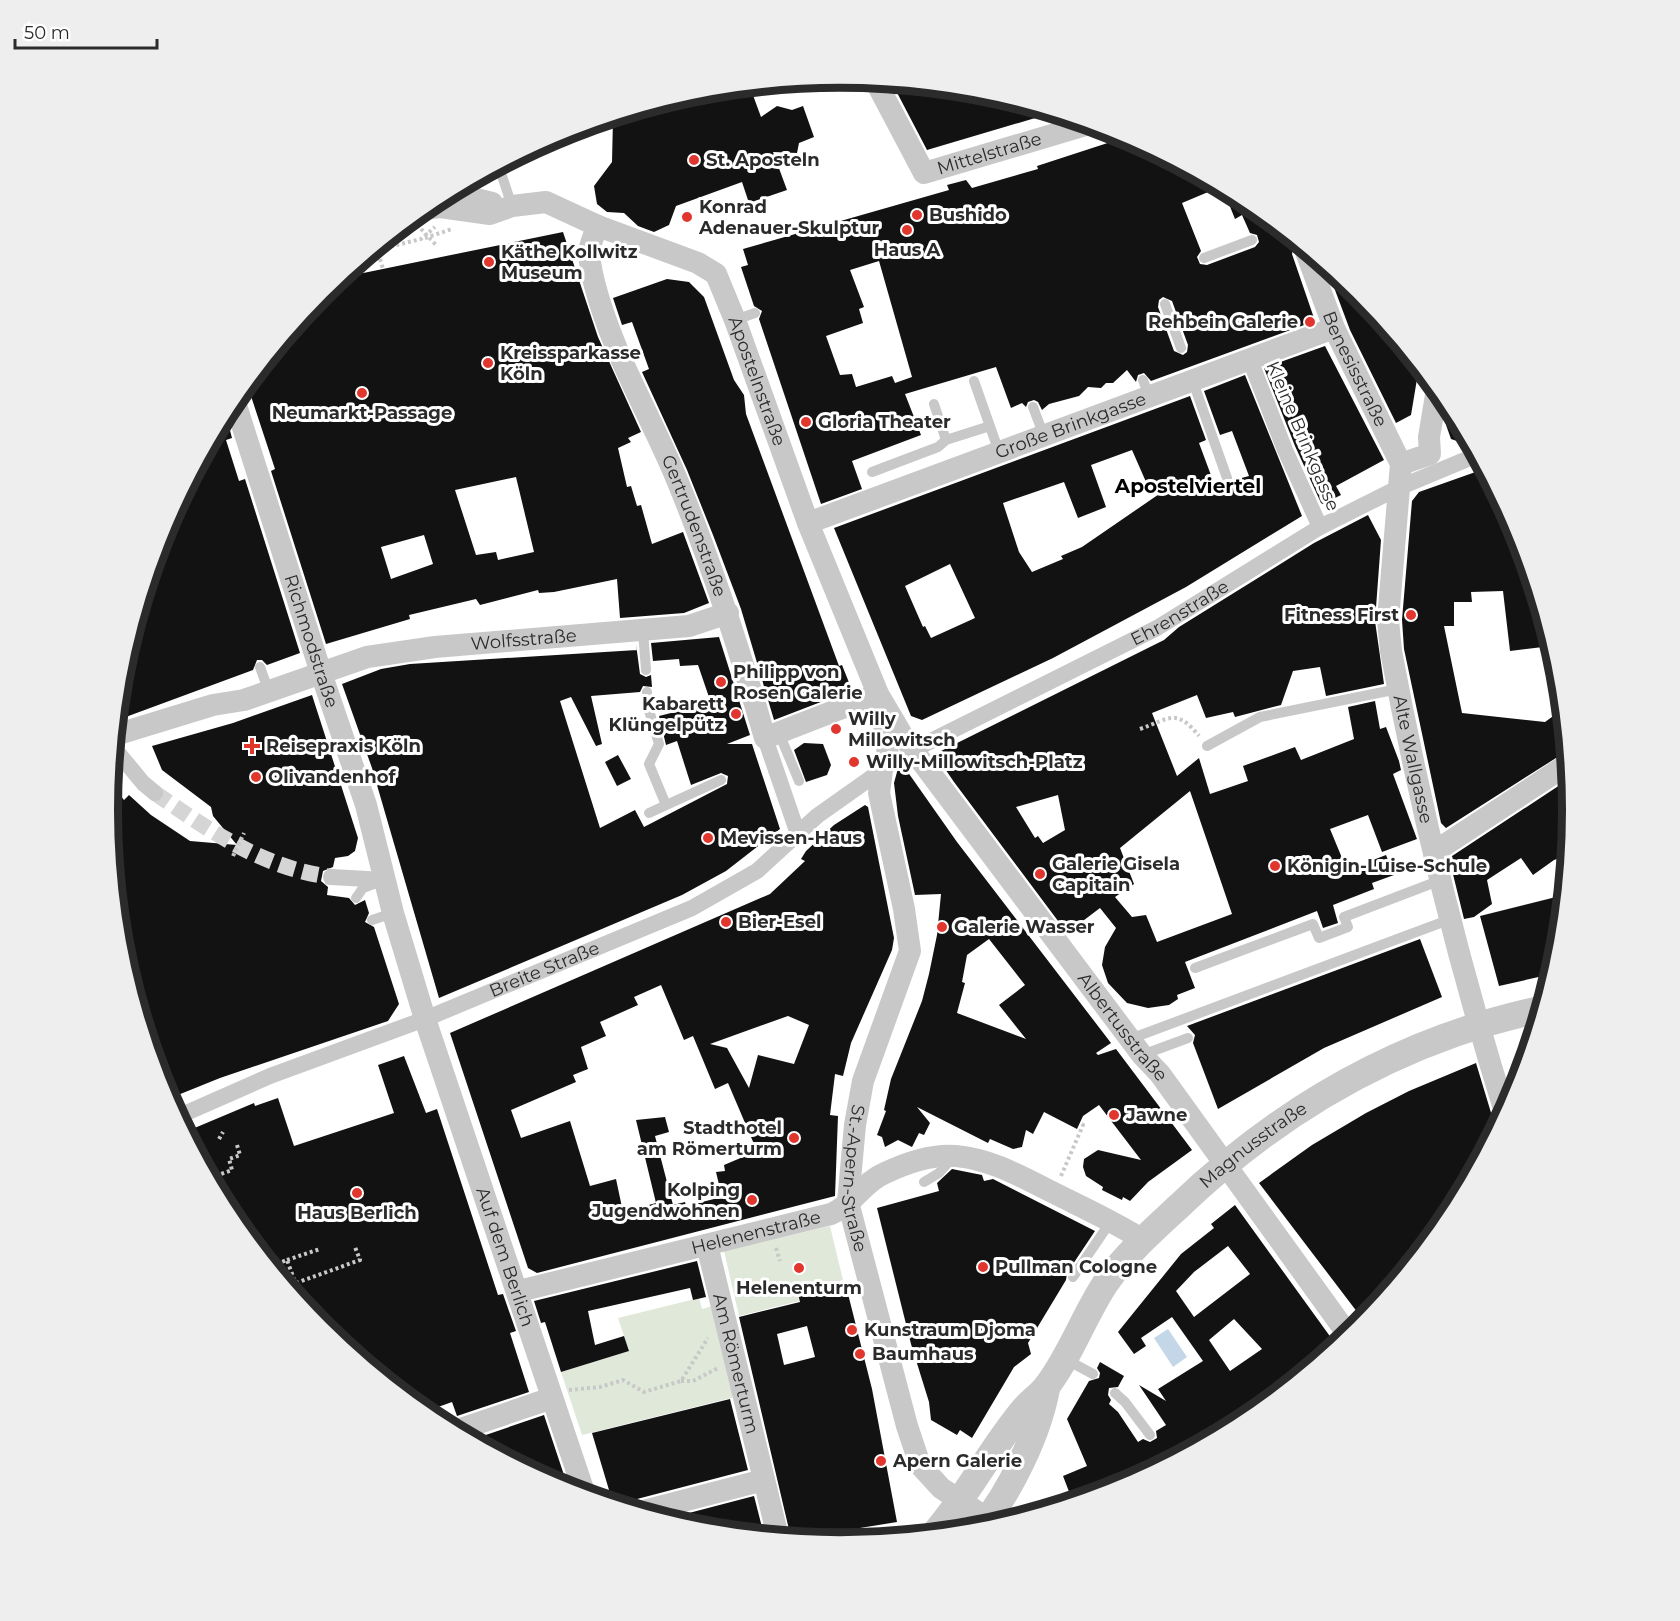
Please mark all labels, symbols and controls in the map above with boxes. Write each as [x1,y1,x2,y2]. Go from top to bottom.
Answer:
scale bar [15,12,158,50]
text: 50 m [24,22,70,44]
street label: Mittelstraße [935,128,1044,179]
place label: St. Aposteln [706,149,820,171]
marker: St. Aposteln [687,153,701,167]
place label: Konrad Adenauer-Skulptur [698,196,880,239]
place label: Bushido [929,204,1007,226]
marker: Bushido [910,208,924,222]
marker: Konrad Adenauer-Skulptur [680,210,694,224]
marker: Haus A [900,223,914,237]
place label: Haus A [874,239,940,261]
place label: Käthe Kollwitz Museum [501,241,638,284]
marker: Käthe Kollwitz Museum [482,255,496,269]
street label: Benesisstraße [1318,308,1392,431]
place label: Rehbein Galerie [1148,311,1298,333]
street label: Apostelnstraße [724,313,790,449]
marker: Rehbein Galerie [1303,315,1317,329]
place label: Kreissparkasse Köln [500,342,641,385]
marker: Kreissparkasse Köln [481,356,495,370]
street label: Kleine Brinkgasse [1262,358,1345,514]
marker: Neumarkt-Passage [355,386,369,400]
street label: Große Brinkgasse [992,388,1149,464]
place label: Neumarkt-Passage [272,402,452,424]
place label: Gloria Theater [818,411,951,433]
marker: Gloria Theater [799,415,813,429]
street label: Gertrudenstraße [657,451,731,600]
district label: Apostelviertel [1114,474,1261,498]
street label: Richmodstraße [279,572,343,711]
street label: Ehrenstraße [1127,575,1233,650]
place label: Fitness First [1284,604,1399,626]
marker: Fitness First [1404,608,1418,622]
street label: Wolfsstraße [470,624,578,655]
place label: Philipp von Rosen Galerie [733,661,863,704]
marker: Philipp von Rosen Galerie [714,675,728,689]
place label: Kabarett Klüngelpütz [609,693,724,736]
street label: Alte Wallgasse [1389,693,1438,826]
marker: Kabarett Klüngelpütz [729,707,743,721]
place label: Willy Millowitsch [848,708,956,751]
marker: Willy Millowitsch [829,722,843,736]
place label: Reisepraxis Köln [266,735,421,757]
marker: Reisepraxis Köln [243,737,261,755]
place label: Willy-Millowitsch-Platz [866,751,1083,773]
marker: Willy-Millowitsch-Platz [847,755,861,769]
place label: Olivandenhof [268,766,397,788]
marker: Olivandenhof [249,770,263,784]
place label: Mevissen-Haus [720,827,862,849]
marker: Mevissen-Haus [701,831,715,845]
place label: Galerie Gisela Capitain [1052,853,1180,896]
place label: Königin-Luise-Schule [1287,855,1487,877]
marker: Königin-Luise-Schule [1268,859,1282,873]
marker: Galerie Gisela Capitain [1033,867,1047,881]
place label: Bier-Esel [738,911,821,933]
marker: Bier-Esel [719,915,733,929]
place label: Galerie Wasser [954,916,1095,938]
marker: Galerie Wasser [935,920,949,934]
street label: Breite Straße [486,937,603,1002]
street label: Albertusstraße [1073,968,1173,1086]
street label: Magnusstraße [1195,1097,1311,1193]
street label: St.-Apern-Straße [837,1103,872,1255]
place label: Jawne [1125,1104,1187,1126]
marker: Jawne [1107,1108,1121,1122]
place label: Stadthotel am Römerturm [637,1117,782,1160]
marker: Stadthotel am Römerturm [787,1131,801,1145]
place label: Kolping Jugendwohnen [591,1179,740,1222]
street label: Auf dem Berlich [471,1184,539,1330]
marker: Haus Berlich [350,1186,364,1200]
marker: Kolping Jugendwohnen [745,1193,759,1207]
place label: Haus Berlich [297,1202,417,1224]
street label: Helenenstraße [689,1206,823,1259]
place label: Pullman Cologne [995,1256,1157,1278]
marker: Pullman Cologne [976,1260,990,1274]
marker: Helenenturm [792,1261,806,1275]
place label: Helenenturm [736,1277,862,1299]
street label: Am Römerturm [708,1291,764,1436]
place label: Kunstraum Djoma [864,1319,1036,1341]
marker: Kunstraum Djoma [845,1323,859,1337]
place label: Baumhaus [872,1343,974,1365]
marker: Baumhaus [853,1347,867,1361]
place label: Apern Galerie [892,1450,1022,1472]
marker: Apern Galerie [874,1454,888,1468]

